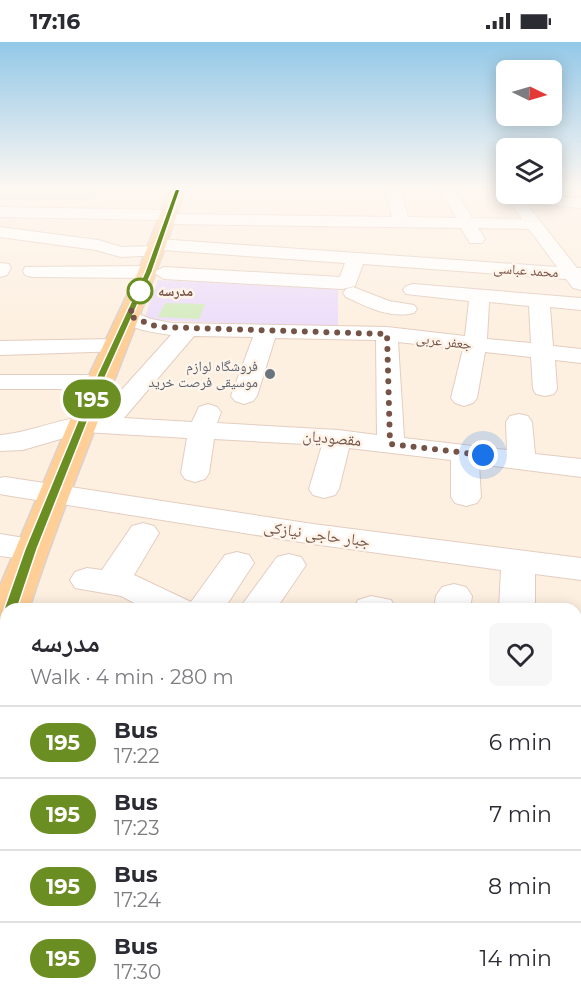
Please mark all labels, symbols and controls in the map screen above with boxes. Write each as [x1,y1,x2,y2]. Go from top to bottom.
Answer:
text: 17:16 [30,8,80,35]
north arrow [496,60,562,126]
map controls [496,60,562,204]
button: layers [496,138,562,204]
street label: محمد عباسی [493,259,559,281]
marker: مدرسه [127,278,153,304]
place label: مدرسه [158,282,193,300]
street label: جعفر عربی [415,329,473,353]
place label: فروشگاه لوازم موسیقی فرصت خرید [148,357,258,391]
marker: فروشگاه لوازم موسیقی فرصت خرید [263,367,277,381]
line badge: 195 [58,380,127,418]
text: 195 [75,387,109,412]
street label: مقصودیان [302,426,362,451]
your location [468,440,498,470]
street label: جبار حاجی نیازکی [263,517,371,552]
button: heart [489,623,552,686]
text: مدرسه [30,625,100,659]
text: Walk · 4 min · 280 m [30,665,234,689]
text: Bus [114,717,158,744]
text: 6 min [489,729,552,756]
text: 195 [46,730,80,755]
text: 17:22 [114,744,160,768]
text: Bus [114,789,158,816]
text: 7 min [489,801,552,828]
text: 195 [46,802,80,827]
text: 17:23 [114,816,159,840]
text: Bus [114,861,158,888]
text: 8 min [488,873,552,900]
text: 195 [46,874,80,899]
text: 17:24 [114,888,161,912]
text: Bus [114,933,158,960]
text: 14 min [480,945,552,972]
text: 195 [46,946,80,971]
text: 17:30 [114,960,161,984]

